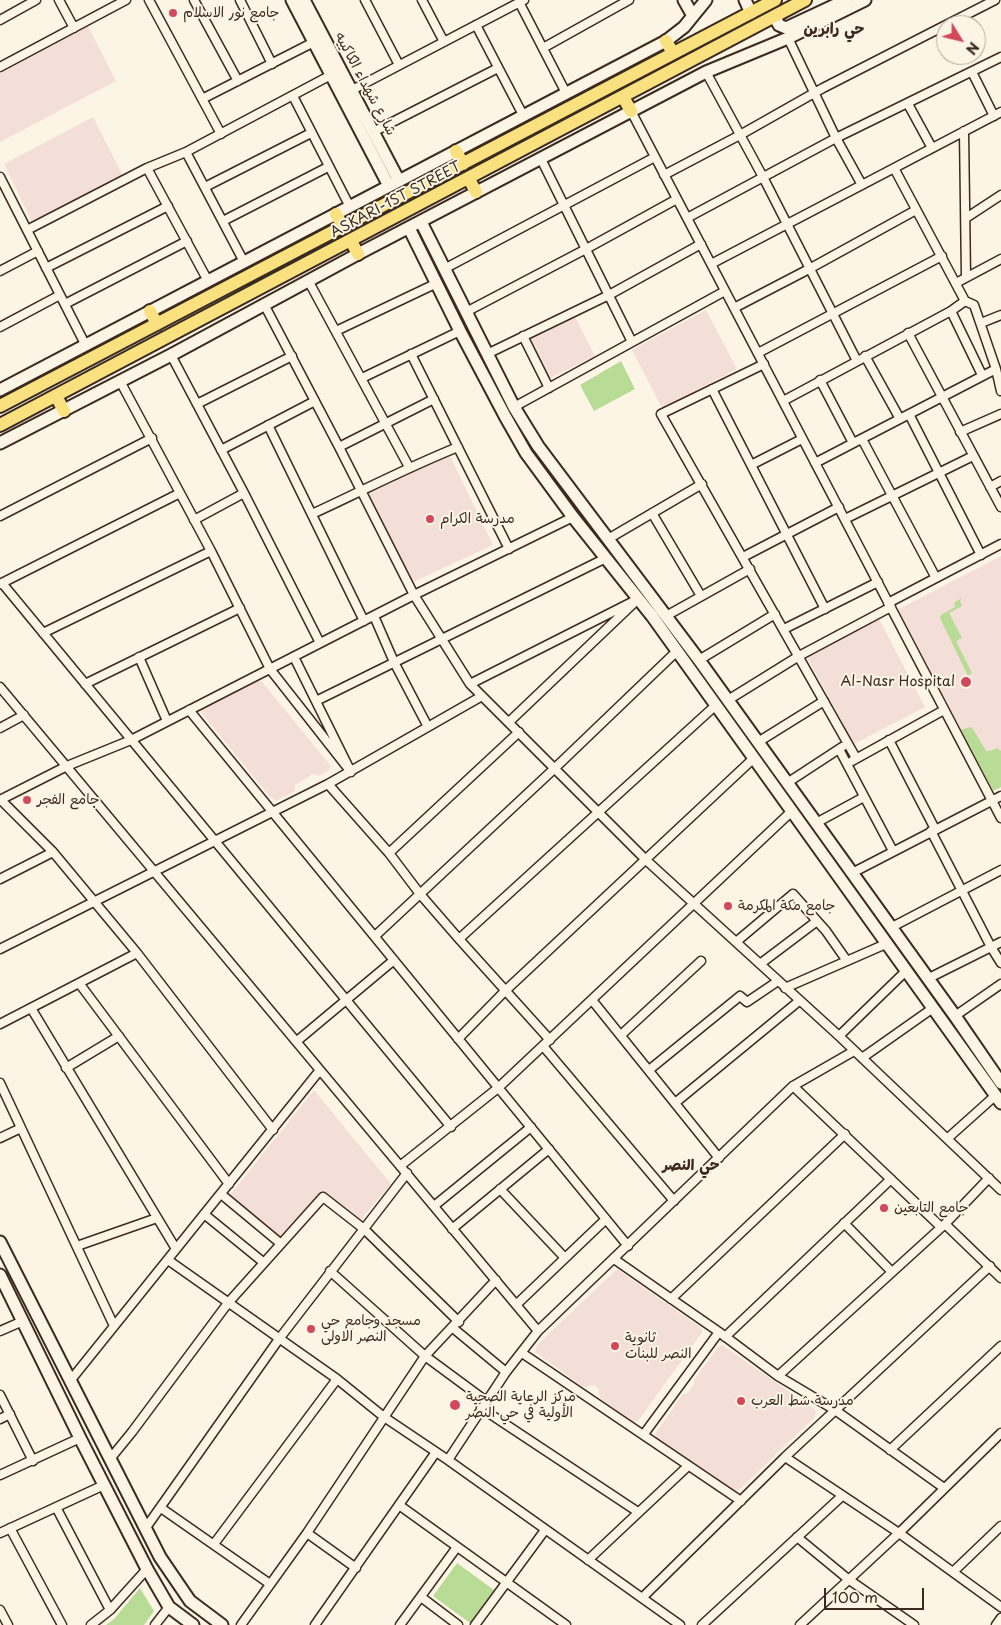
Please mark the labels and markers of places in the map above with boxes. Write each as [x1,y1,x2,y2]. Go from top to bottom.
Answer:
place label: جامع نور الاسلام [183,5,279,21]
marker: جامع نور الاسلام [167,7,179,19]
place label: مدرسة الكرام [440,511,515,527]
marker: مدرسة الكرام [424,513,436,525]
place label: Al-Nasr Hospital [840,674,955,690]
marker: Al-Nasr Hospital [959,675,973,689]
place label: جامع الفجر [37,792,100,808]
marker: جامع الفجر [21,794,33,806]
place label: جامع مكة المكرمة [738,898,835,914]
marker: جامع مكة المكرمة [722,900,734,912]
place label: جامع التابعين [894,1200,969,1216]
marker: جامع التابعين [878,1202,890,1214]
place label: مسجد وجامع حي النصر الاولى [321,1313,421,1345]
marker: مسجد وجامع حي النصر الاولى [305,1323,317,1335]
place label: ثانوية النصر للبنات [625,1330,691,1362]
marker: ثانوية النصر للبنات [609,1340,621,1352]
place label: مركز الرعاية الصحية الأولية في حي النصر [466,1389,576,1421]
place label: مدرسة شط العرب [751,1393,854,1409]
marker: مدرسة شط العرب [735,1395,747,1407]
marker: مركز الرعاية الصحية الأولية في حي النصر [448,1398,462,1412]

